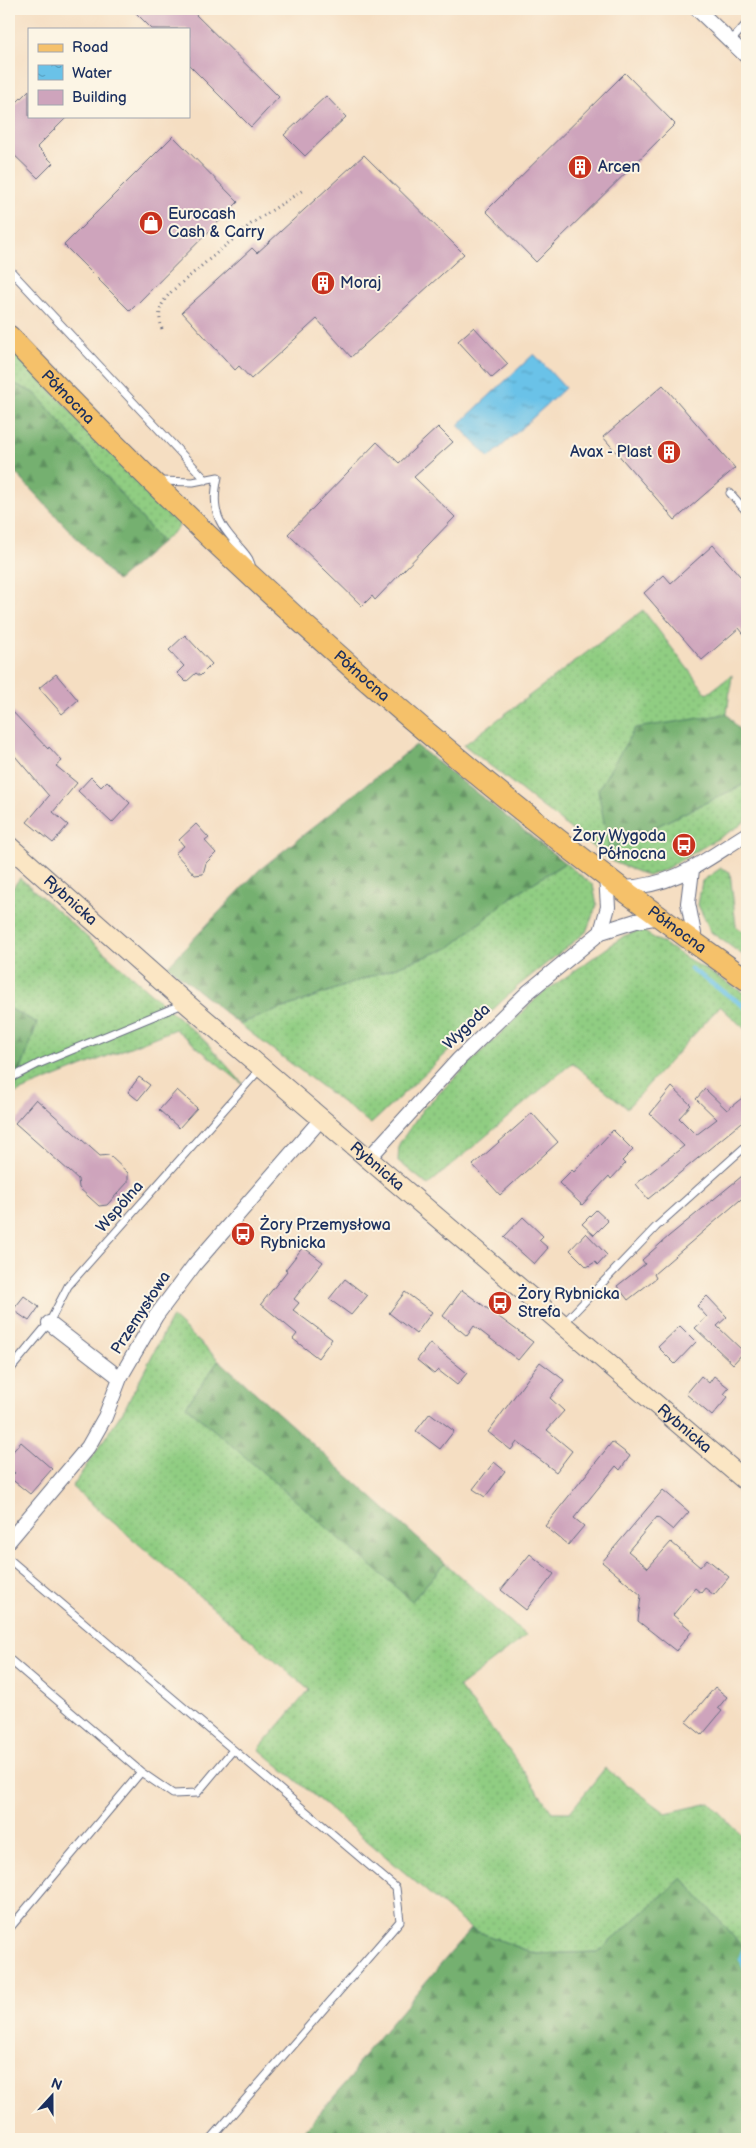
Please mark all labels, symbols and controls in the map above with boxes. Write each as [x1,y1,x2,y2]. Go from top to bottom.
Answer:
legend [28,28,190,118]
text: Road [72,38,108,57]
text: Water [72,64,112,83]
text: Building [72,88,127,107]
building icon: Arcen [567,154,593,180]
place label: Arcen [598,158,640,177]
place label: Eurocash Cash & Carry [168,205,265,242]
shop icon: Eurocash Cash & Carry [138,210,164,236]
building icon: Moraj [310,270,336,296]
place label: Moraj [340,274,381,293]
street label: Północna [37,366,99,428]
building icon: Avax - Plast [656,439,682,465]
place label: Avax - Plast [570,443,652,462]
street label: Północna [330,646,393,706]
place label: Żory Wygoda Północna [572,825,666,864]
bus stop icon: Żory Wygoda Północna [671,832,697,858]
street label: Rybnicka [39,871,101,929]
street label: Północna [644,902,710,958]
street label: Wygoda [440,1000,494,1054]
street label: Rybnicka [346,1138,408,1195]
street label: Wspólna [92,1177,148,1237]
place label: Żory Przemysłowa Rybnicka [259,1214,391,1253]
bus stop icon: Żory Przemysłowa Rybnicka [230,1221,256,1247]
street label: Przemysłowa [107,1268,175,1358]
place label: Żory Rybnicka Strefa [517,1283,620,1322]
bus stop icon: Żory Rybnicka Strefa [487,1290,513,1316]
street label: Rybnicka [653,1400,716,1457]
north arrow [28,2070,78,2120]
text: N [49,2075,64,2094]

